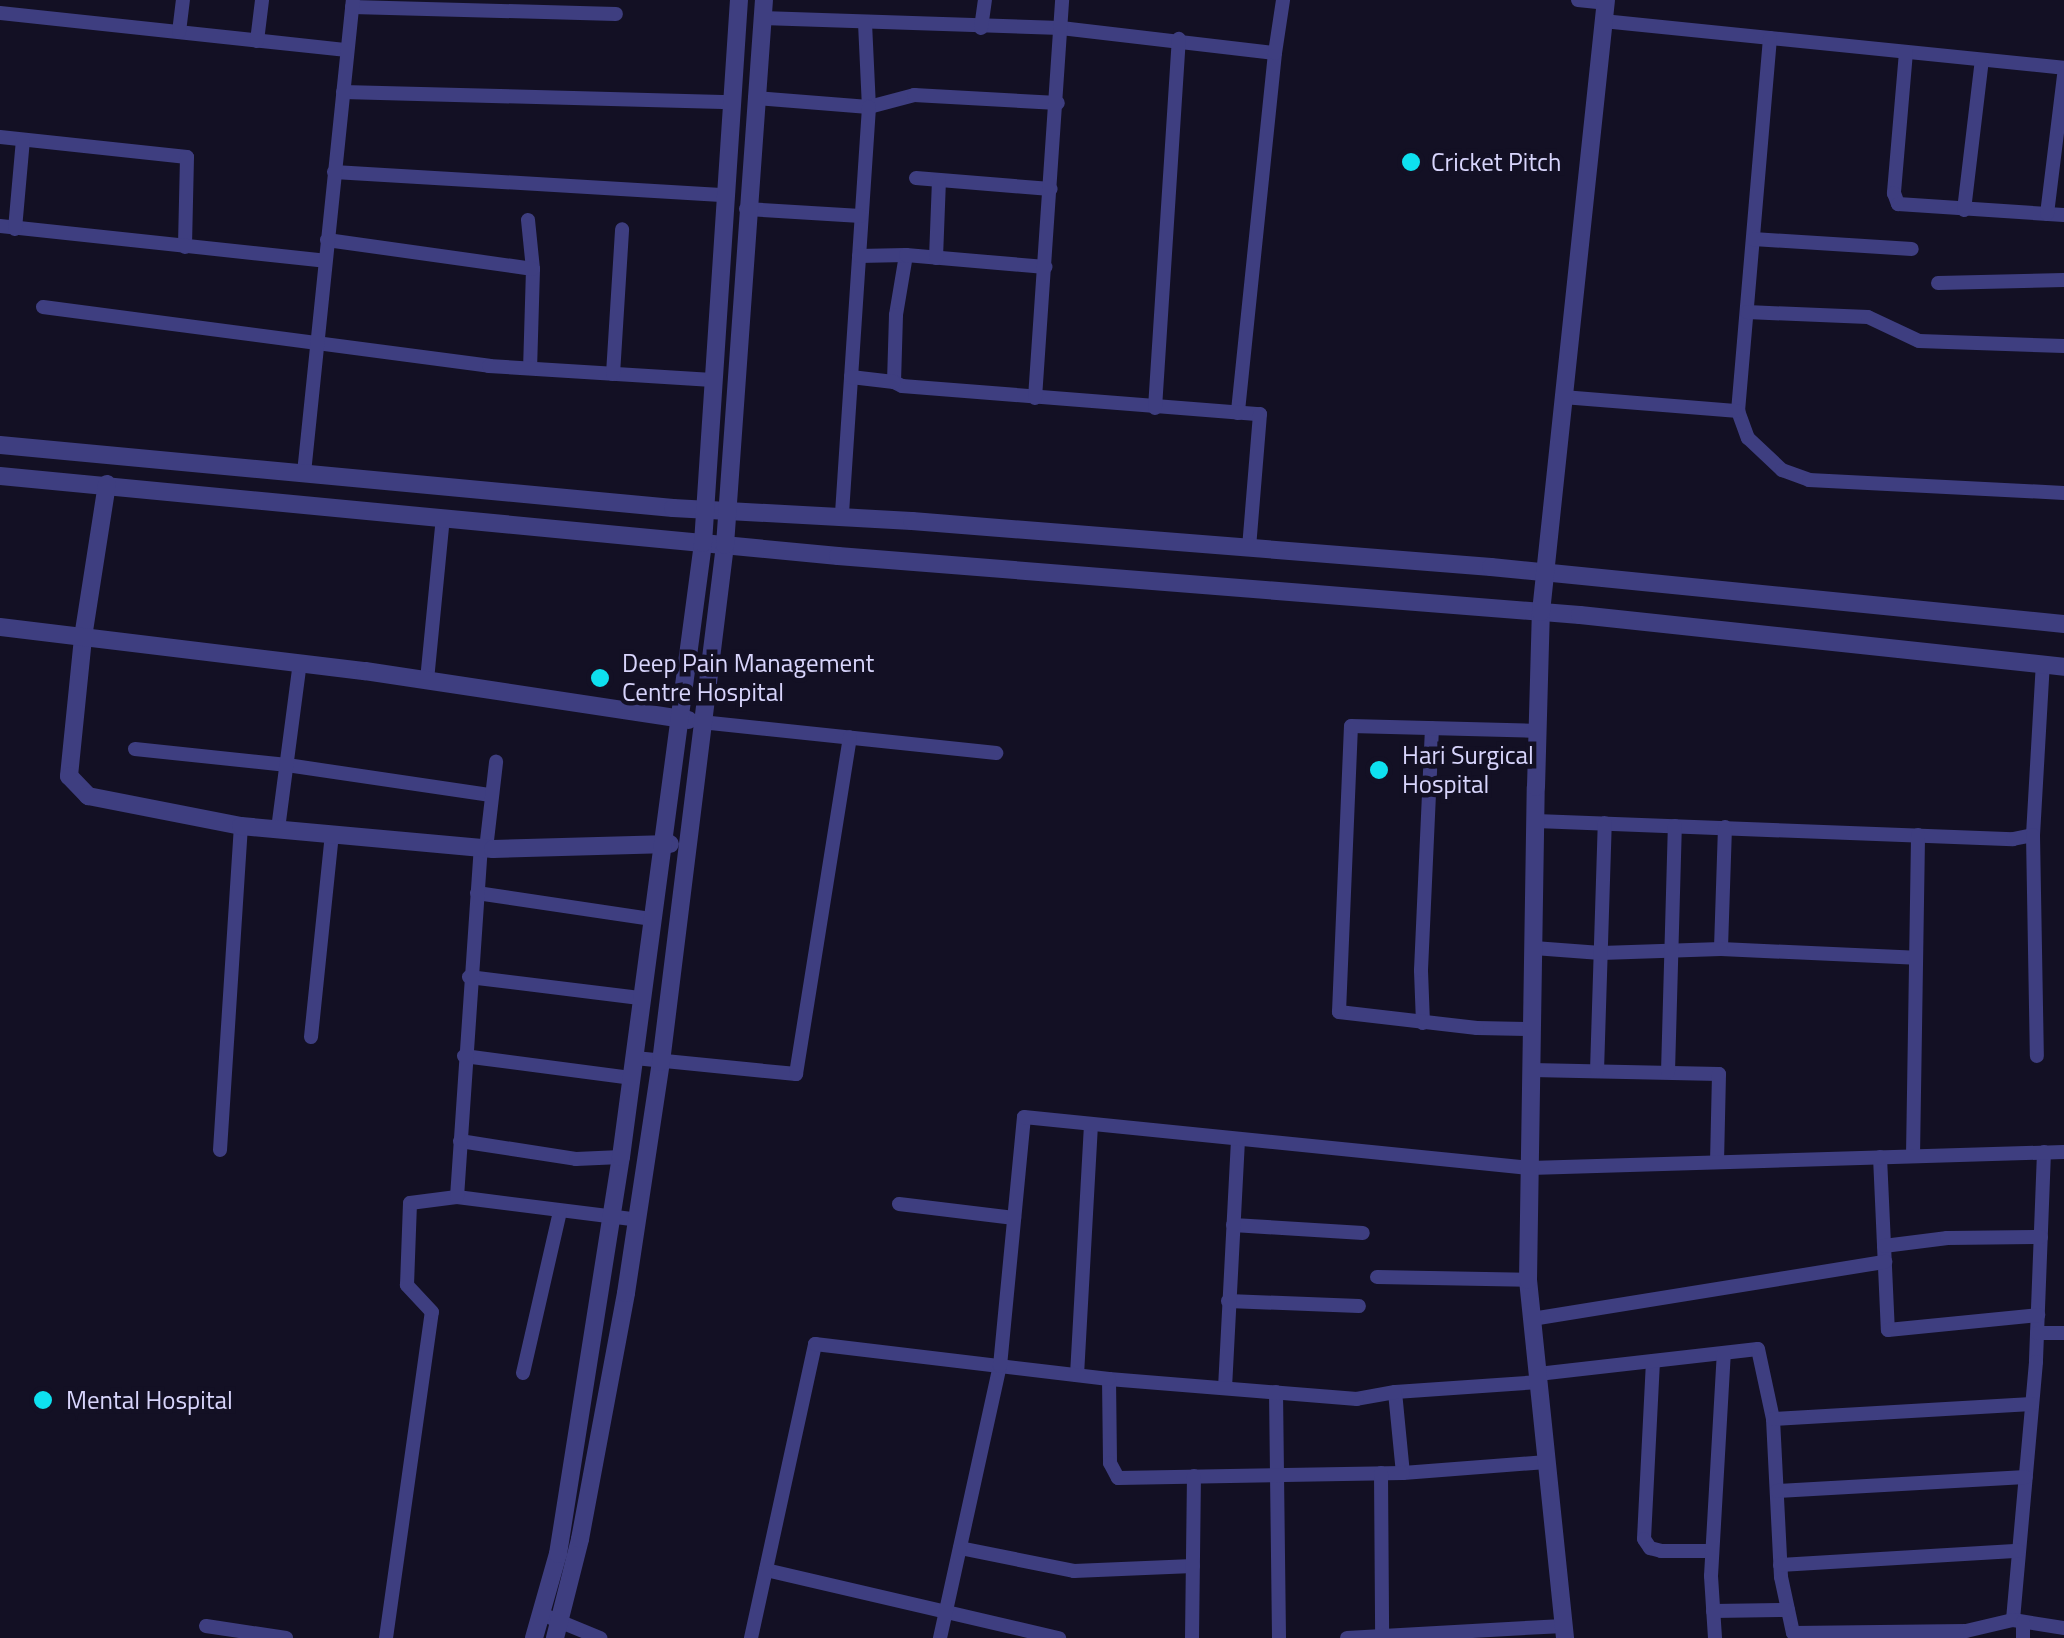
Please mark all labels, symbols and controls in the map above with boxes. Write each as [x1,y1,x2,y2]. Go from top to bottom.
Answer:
place label: Cricket Pitch [1431,147,1561,177]
marker: Cricket Pitch [1400,151,1422,173]
place label: Deep Pain Management Centre Hospital [622,649,874,708]
marker: Deep Pain Management Centre Hospital [587,665,613,691]
place label: Hari Surgical Hospital [1402,741,1534,800]
marker: Hari Surgical Hospital [1366,757,1392,783]
place label: Mental Hospital [66,1385,233,1415]
marker: Mental Hospital [30,1387,56,1413]

